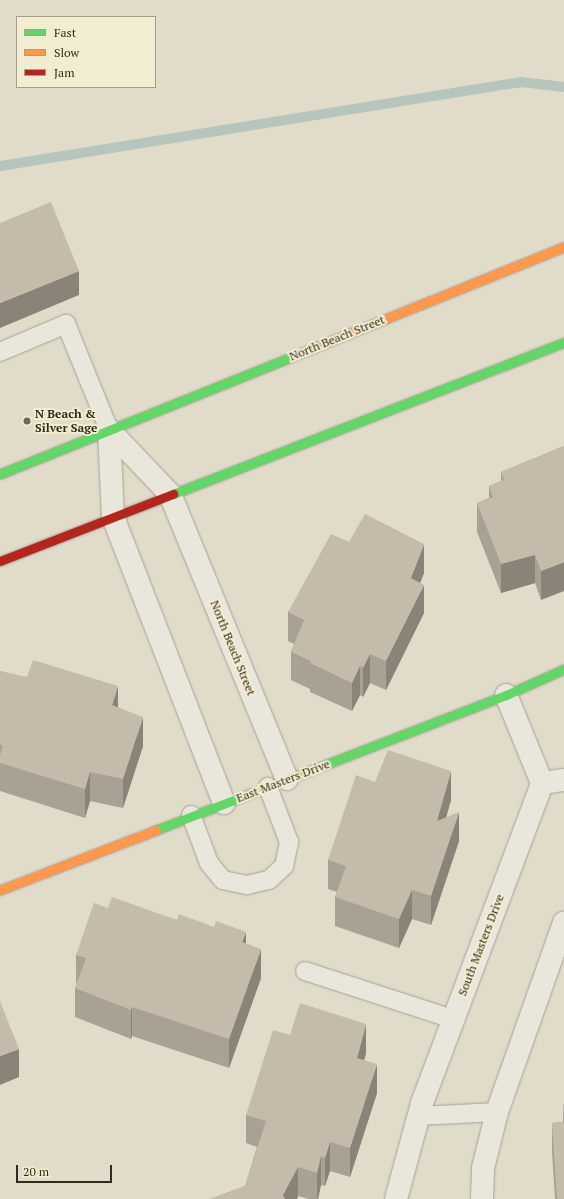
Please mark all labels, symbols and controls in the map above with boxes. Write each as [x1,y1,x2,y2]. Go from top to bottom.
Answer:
legend [16,16,156,88]
text: Fast [54,25,76,40]
text: Slow [54,45,79,60]
text: Jam [54,65,75,80]
street label: North Beach Street [287,312,387,364]
place label: N Beach & Silver Sage [35,407,97,435]
marker: N Beach & Silver Sage [22,416,32,426]
street label: North Beach Street [207,598,259,698]
street label: East Masters Drive [234,757,332,805]
street label: South Masters Drive [455,892,507,998]
scale bar [18,1157,114,1183]
text: 20 m [23,1164,49,1179]

